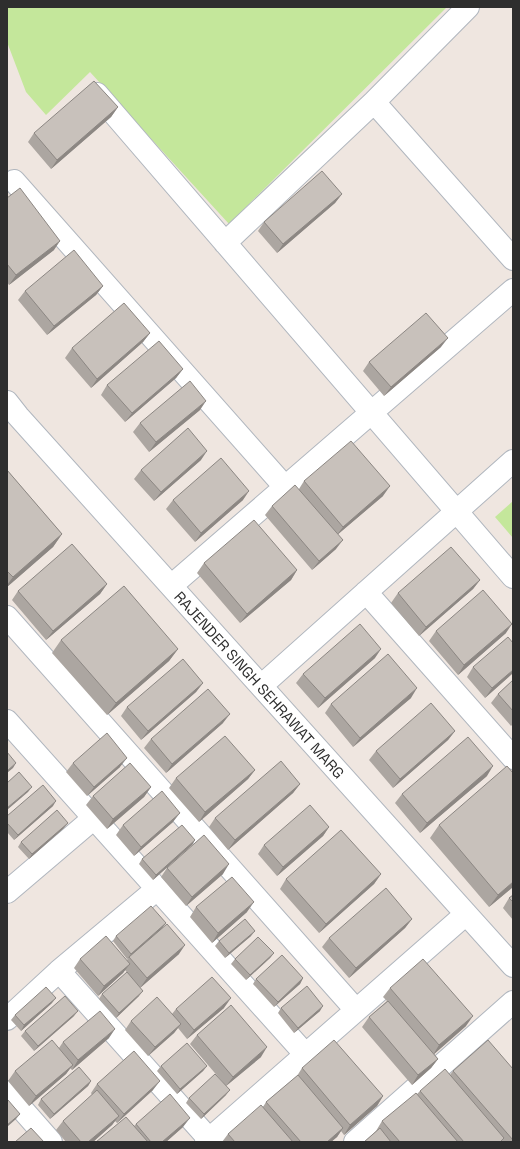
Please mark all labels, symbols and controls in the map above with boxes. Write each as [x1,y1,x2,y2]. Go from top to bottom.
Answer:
street label: RAJENDER SINGH SEHRAWAT MARG [170,587,349,782]

